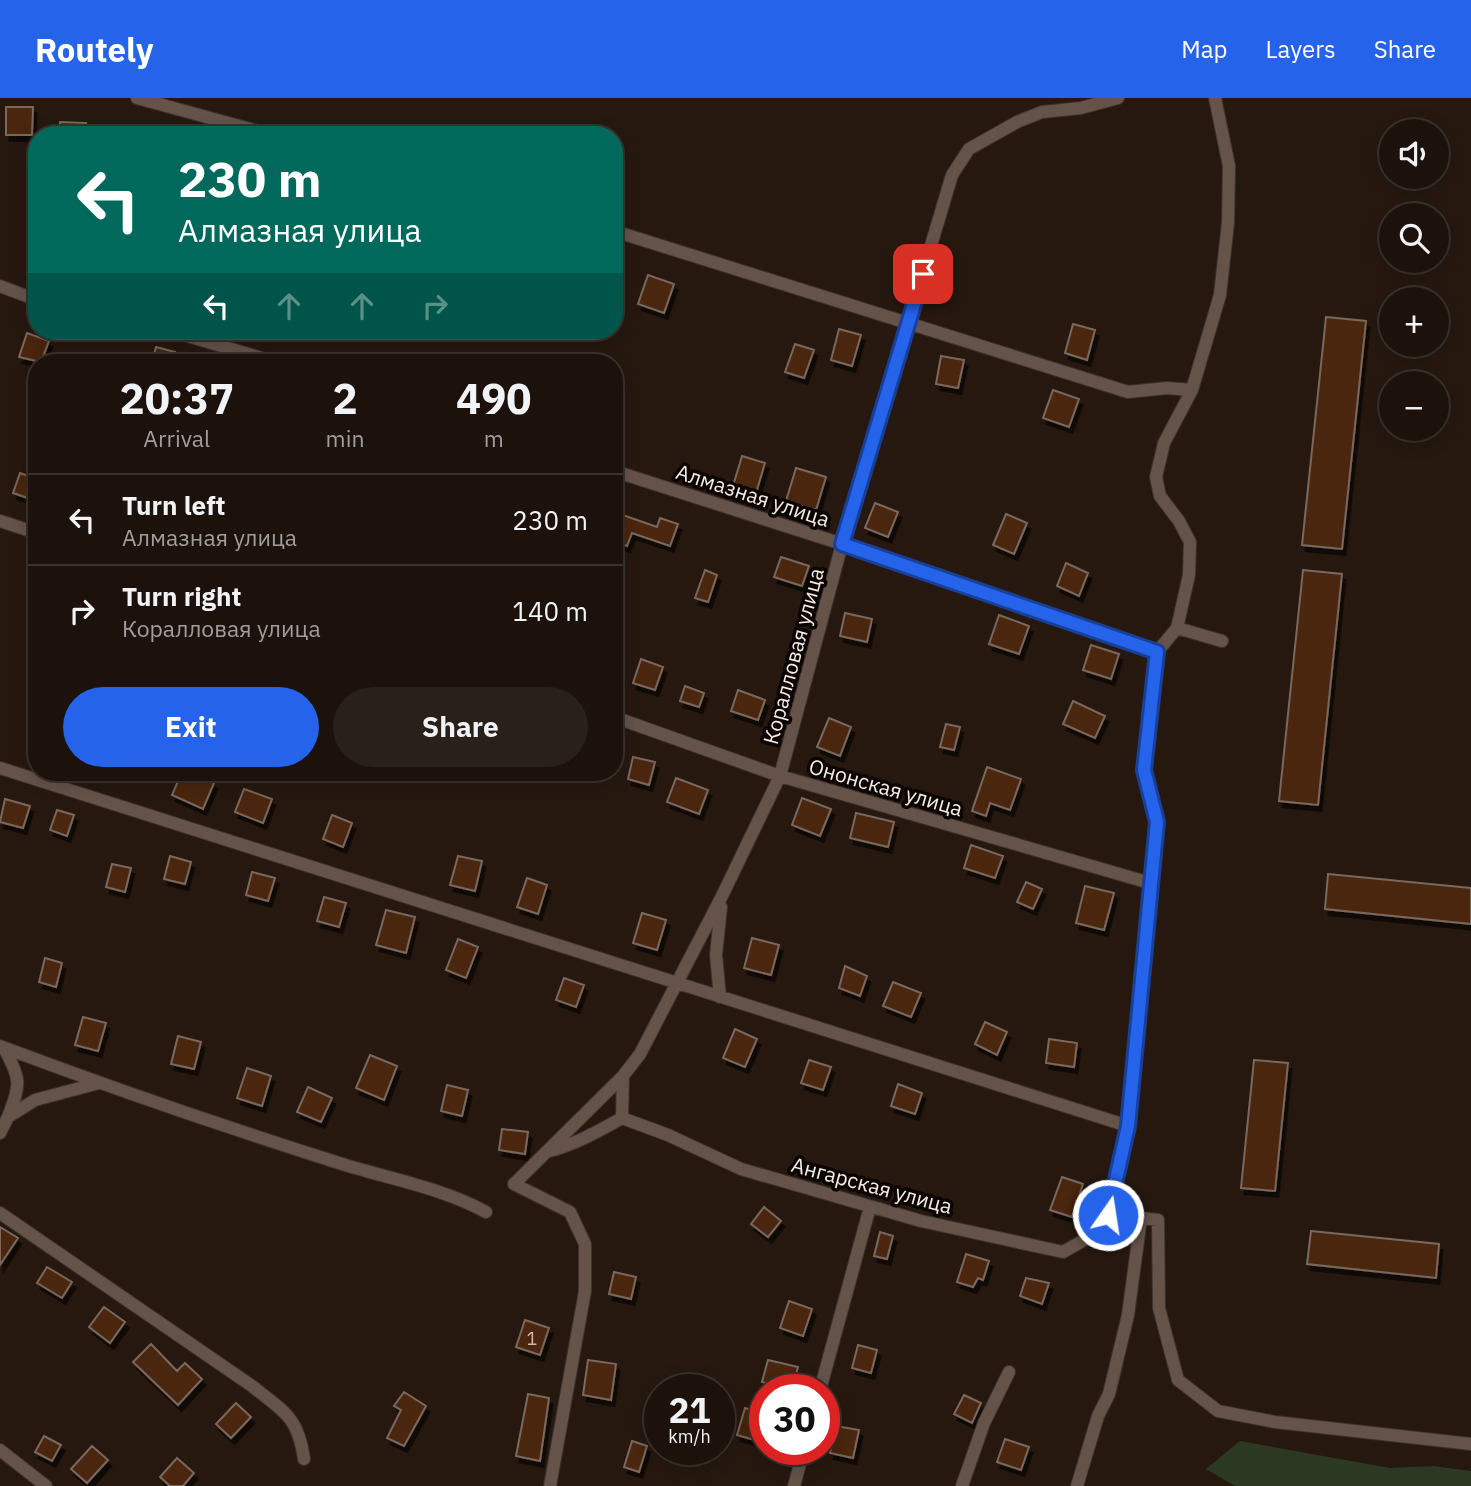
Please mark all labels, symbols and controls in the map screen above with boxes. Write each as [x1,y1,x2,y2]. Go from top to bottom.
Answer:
text: Routely [35,28,154,71]
text: Map [1181,33,1228,65]
text: Layers [1266,33,1336,65]
text: Share [1374,33,1436,65]
map controls [1379,119,1449,441]
button: sound [1379,119,1449,189]
text: 230 m [178,147,322,210]
icon: left [63,154,154,245]
button: search [1379,203,1449,273]
text: Алмазная улица [178,209,422,251]
pin [893,244,953,304]
icon: arrive [904,255,942,293]
icon: left [197,287,235,325]
icon: ahead [270,287,308,325]
icon: ahead [343,287,381,325]
icon: right [416,287,454,325]
button: + [1379,287,1449,357]
text: 20:37 [119,371,234,426]
text: 2 [332,371,358,426]
text: 490 [456,371,532,426]
button: − [1379,371,1449,441]
text: Arrival [143,423,210,453]
text: min [326,423,364,453]
text: m [484,423,504,453]
street label: Алмазная улица [673,457,833,533]
text: Turn left [122,488,225,522]
icon: left [63,501,101,539]
text: 230 m [512,503,588,537]
text: Алмазная улица [122,522,297,552]
street label: Коралловая улица [756,565,830,747]
text: Turn right [122,579,241,613]
icon: right [63,592,101,630]
text: 140 m [512,594,588,628]
text: Коралловая улица [122,613,321,643]
button: Exit [63,687,319,767]
button: Share [333,687,588,767]
street label: Ононская улица [806,752,966,822]
street label: Ангарская улица [788,1150,956,1220]
position arrow [1071,1178,1145,1252]
house number: 1 [527,1327,537,1350]
speed limit sign: 30 [749,1374,840,1465]
text: 21 [668,1387,711,1433]
text: km/h [668,1425,711,1448]

